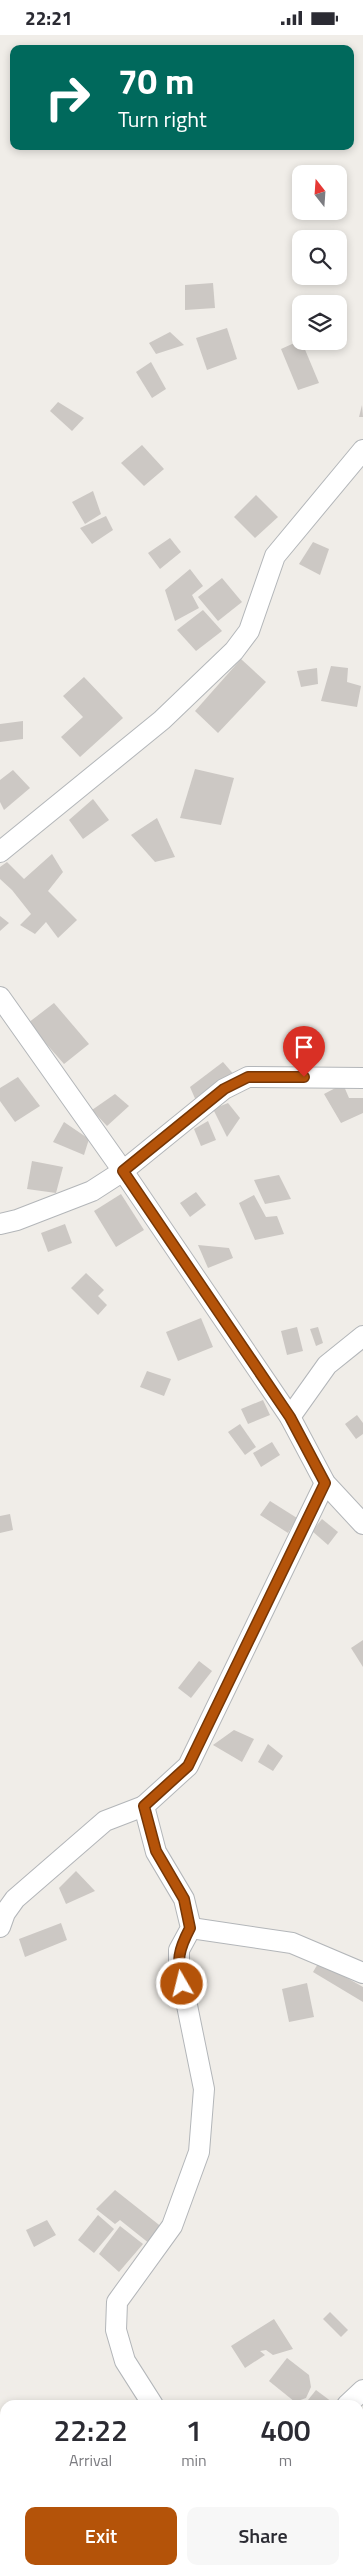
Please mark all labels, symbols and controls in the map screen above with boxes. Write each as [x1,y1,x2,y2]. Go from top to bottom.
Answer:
text: 22:21 [25,3,72,32]
text: 70 m [118,54,194,108]
icon: right [35,65,100,130]
text: Turn right [118,102,207,136]
north arrow [292,165,348,220]
map controls [292,165,347,350]
button: search [292,230,347,285]
button: layers [292,295,347,350]
pin [283,1026,325,1077]
icon: arrive [290,1033,318,1061]
position arrow [155,1957,207,2009]
text: 22:22 [53,2407,128,2453]
text: 1 [186,2407,202,2453]
text: 400 [260,2407,311,2453]
text: Arrival [69,2448,112,2472]
text: min [181,2448,207,2472]
text: m [279,2448,292,2472]
button: Exit [25,2507,177,2565]
button: Share [187,2507,339,2565]

